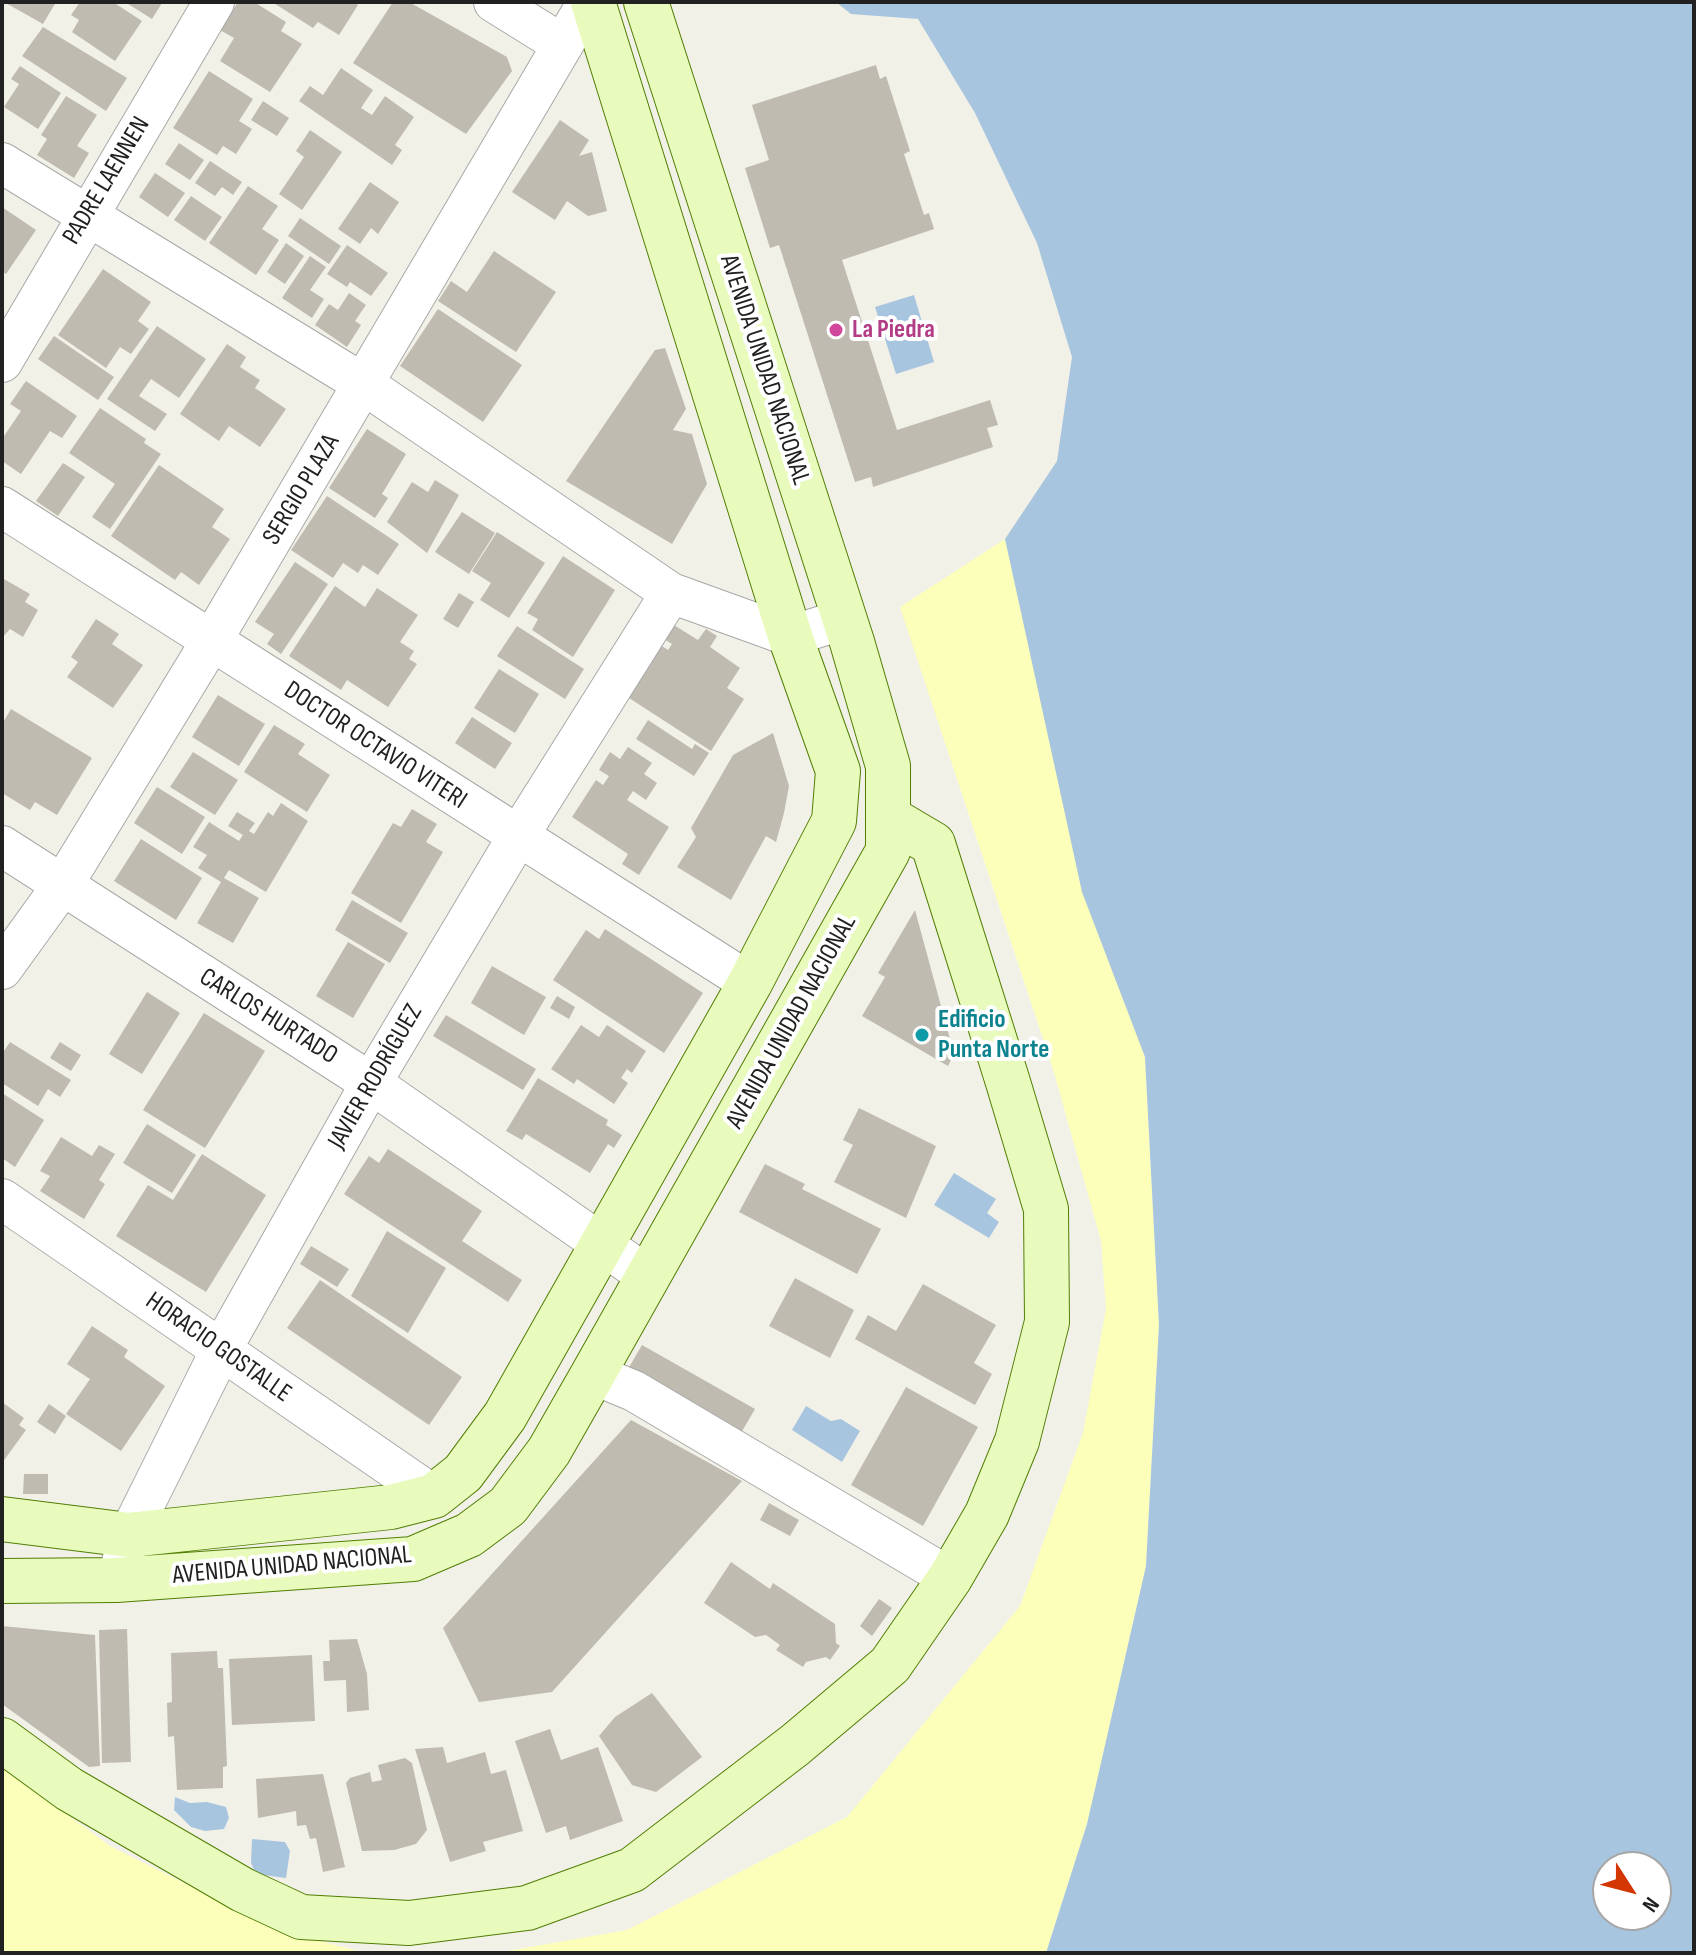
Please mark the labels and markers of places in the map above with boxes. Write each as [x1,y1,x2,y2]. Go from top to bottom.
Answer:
place label: La Piedra [852,314,935,346]
marker: La Piedra [827,321,845,339]
place label: Edificio Punta Norte [938,1004,1049,1066]
marker: Edificio Punta Norte [913,1026,931,1044]

